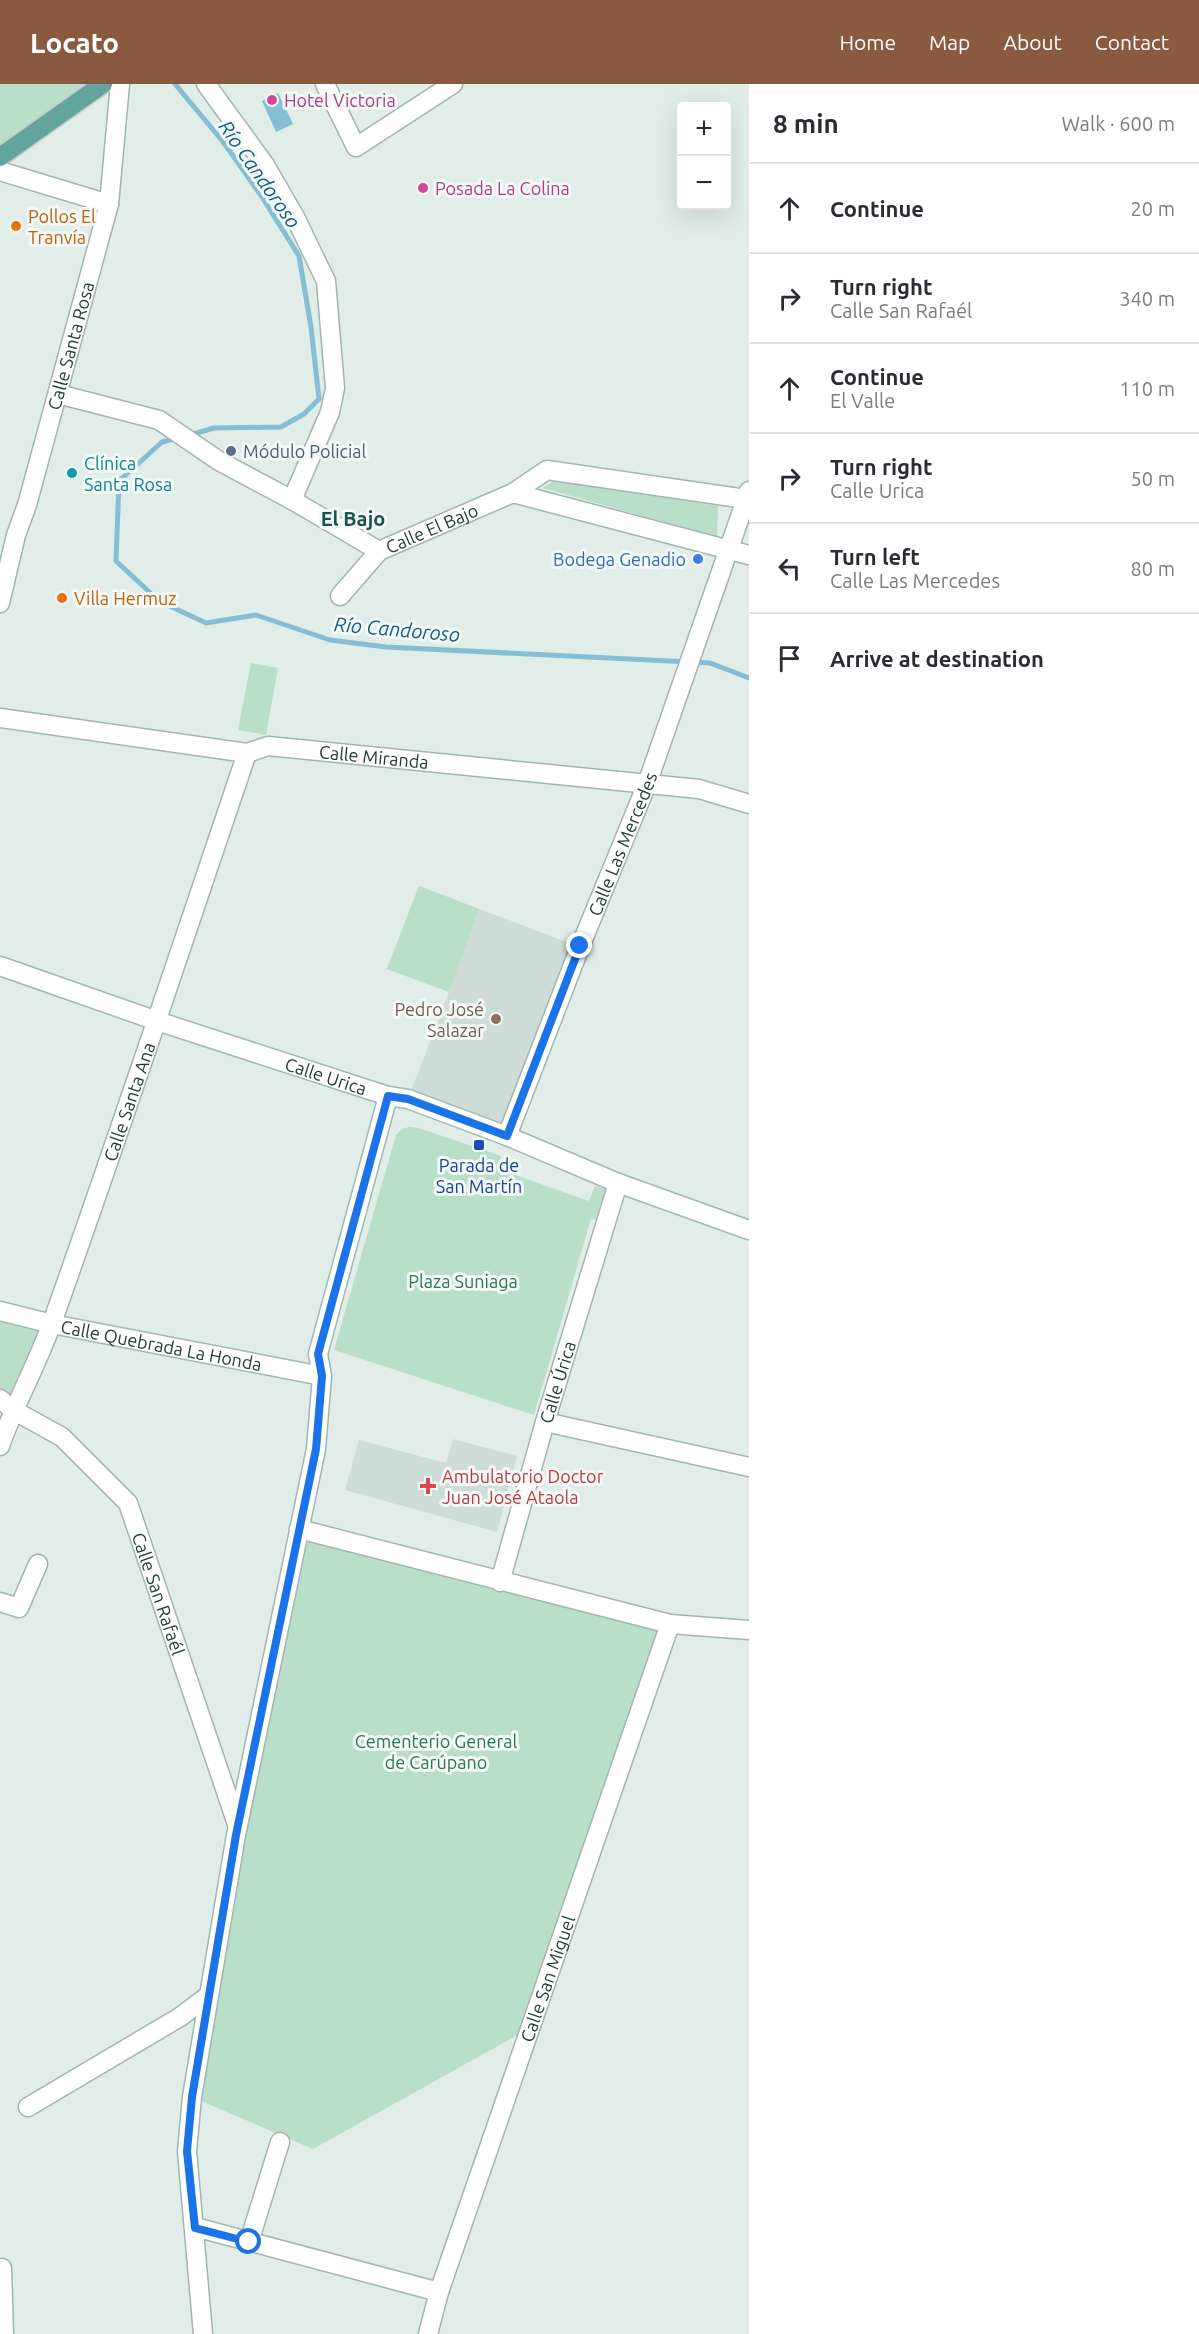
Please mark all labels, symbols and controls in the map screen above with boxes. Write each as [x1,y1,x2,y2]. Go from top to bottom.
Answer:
text: Locato [30,27,119,58]
text: Home [839,30,896,54]
text: Map [929,30,970,54]
text: About [1003,30,1062,54]
text: Contact [1095,30,1169,54]
place label: Hotel Victoria [284,90,396,110]
marker: Hotel Victoria [265,93,279,107]
map controls [677,102,731,210]
button: + [677,102,731,156]
text: 8 min [773,109,839,138]
text: Walk · 600 m [1062,112,1175,135]
water label: Río Candoroso [214,116,306,232]
button: − [677,156,731,210]
place label: Posada La Colina [435,178,570,198]
marker: Posada La Colina [416,181,430,195]
icon: ahead [773,192,806,225]
text: Continue [830,196,924,221]
text: 20 m [1131,197,1175,220]
place label: Pollos El Tranvía [28,206,96,247]
marker: Pollos El Tranvía [9,219,23,233]
text: Turn right [830,274,932,299]
street label: Calle Santa Rosa [43,279,97,412]
icon: right [773,282,806,315]
text: 340 m [1119,287,1175,310]
text: Calle San Rafaél [830,299,972,322]
text: Continue [830,364,924,389]
icon: ahead [773,372,806,405]
text: 110 m [1119,377,1175,400]
text: El Valle [830,389,895,412]
place label: Módulo Policial [243,441,367,461]
marker: Módulo Policial [224,444,238,458]
place label: Clínica Santa Rosa [84,453,172,494]
text: Turn right [830,454,932,479]
icon: right [773,462,806,495]
marker: Clínica Santa Rosa [65,466,79,480]
text: 50 m [1131,467,1175,490]
text: Calle Urica [830,479,924,502]
street label: Calle El Bajo [383,499,481,557]
district label: El Bajo [321,507,385,530]
text: Turn left [830,544,920,569]
place label: Bodega Genadio [553,549,686,569]
marker: Bodega Genadio [691,552,705,566]
icon: left [773,552,806,585]
text: 80 m [1131,557,1175,580]
text: Calle Las Mercedes [830,569,1000,592]
place label: Villa Hermuz [74,588,177,608]
marker: Villa Hermuz [55,591,69,605]
water label: Río Candoroso [333,612,461,646]
icon: arrive [773,642,806,675]
text: Arrive at destination [830,646,1044,671]
street label: Calle Miranda [318,741,430,772]
street label: Calle Las Mercedes [584,769,660,919]
route end [566,932,592,958]
place label: Pedro José Salazar [395,999,484,1040]
marker: Pedro José Salazar [489,1012,503,1026]
street label: Calle Santa Ana [99,1039,159,1164]
street label: Calle Urica [282,1053,369,1098]
marker: Parada de San Martín [472,1138,486,1152]
place label: Parada de San Martín [436,1155,522,1196]
park label: Plaza Suniaga [408,1271,518,1291]
street label: Calle Quebrada La Honda [59,1316,264,1374]
street label: Calle Úrica [535,1339,579,1426]
place label: Ambulatorio Doctor Juan José Ataola [442,1466,604,1507]
marker: Ambulatorio Doctor Juan José Ataola [419,1477,437,1495]
street label: Calle San Rafaél [129,1530,189,1658]
park label: Cementerio General de Carúpano [355,1731,517,1772]
street label: Calle San Miguel [516,1913,579,2044]
route start [235,2228,261,2254]

